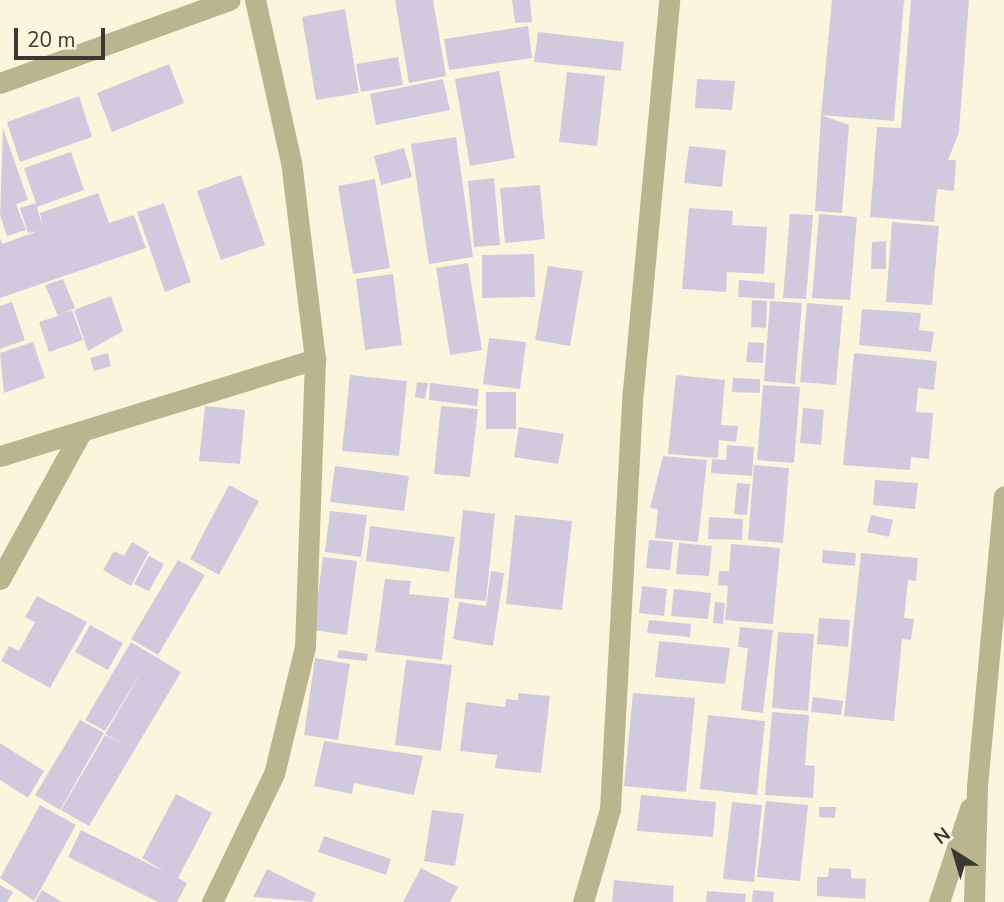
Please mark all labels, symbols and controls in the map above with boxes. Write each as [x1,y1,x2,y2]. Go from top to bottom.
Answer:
scale bar [18,14,108,58]
text: 20 m [27,26,76,54]
north arrow [920,818,990,888]
text: N [929,822,956,851]

